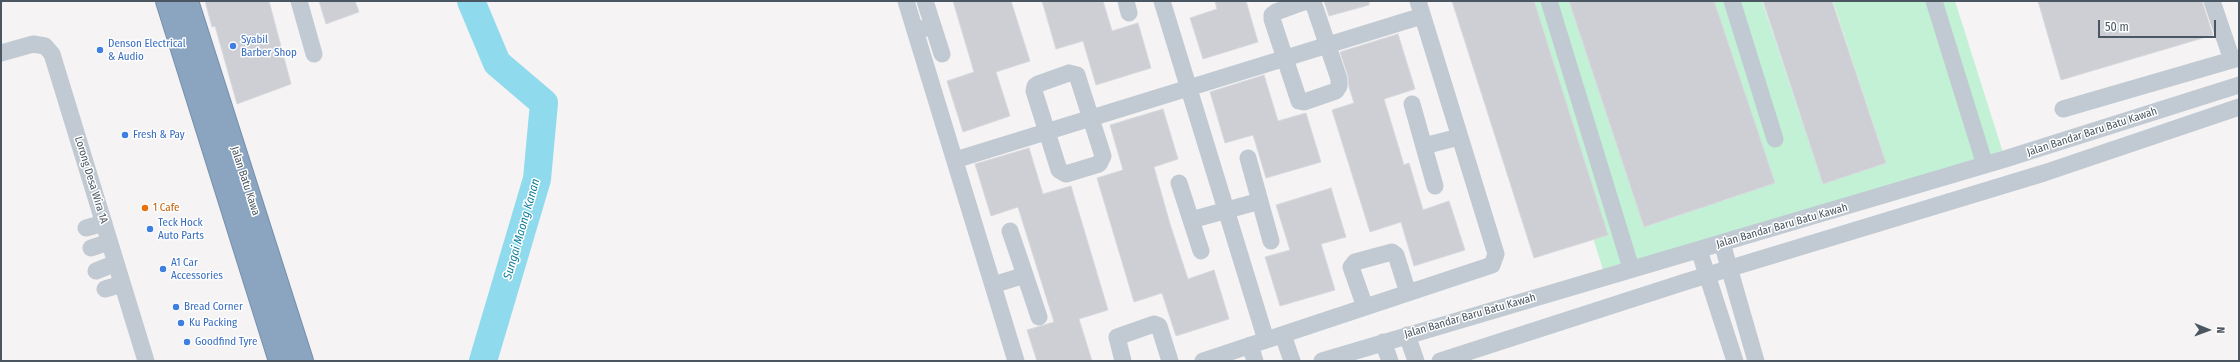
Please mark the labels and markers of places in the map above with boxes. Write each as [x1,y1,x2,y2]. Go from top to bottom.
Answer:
place label: Syabil Barber Shop [241,33,297,59]
place label: Denson Electrical & Audio [108,37,186,63]
marker: Syabil Barber Shop [228,41,238,51]
marker: Denson Electrical & Audio [95,45,105,55]
place label: Fresh & Pay [133,128,185,142]
marker: Fresh & Pay [120,130,130,140]
place label: 1 Cafe [153,201,179,215]
marker: 1 Cafe [140,203,150,213]
place label: Teck Hock Auto Parts [158,216,204,242]
marker: Teck Hock Auto Parts [145,224,155,234]
place label: A1 Car Accessories [171,256,223,282]
marker: A1 Car Accessories [158,264,168,274]
place label: Bread Corner [184,300,243,314]
marker: Bread Corner [171,302,181,312]
place label: Ku Packing [189,316,237,330]
marker: Ku Packing [176,318,186,328]
place label: Goodfind Tyre [195,335,257,349]
marker: Goodfind Tyre [182,337,192,347]

